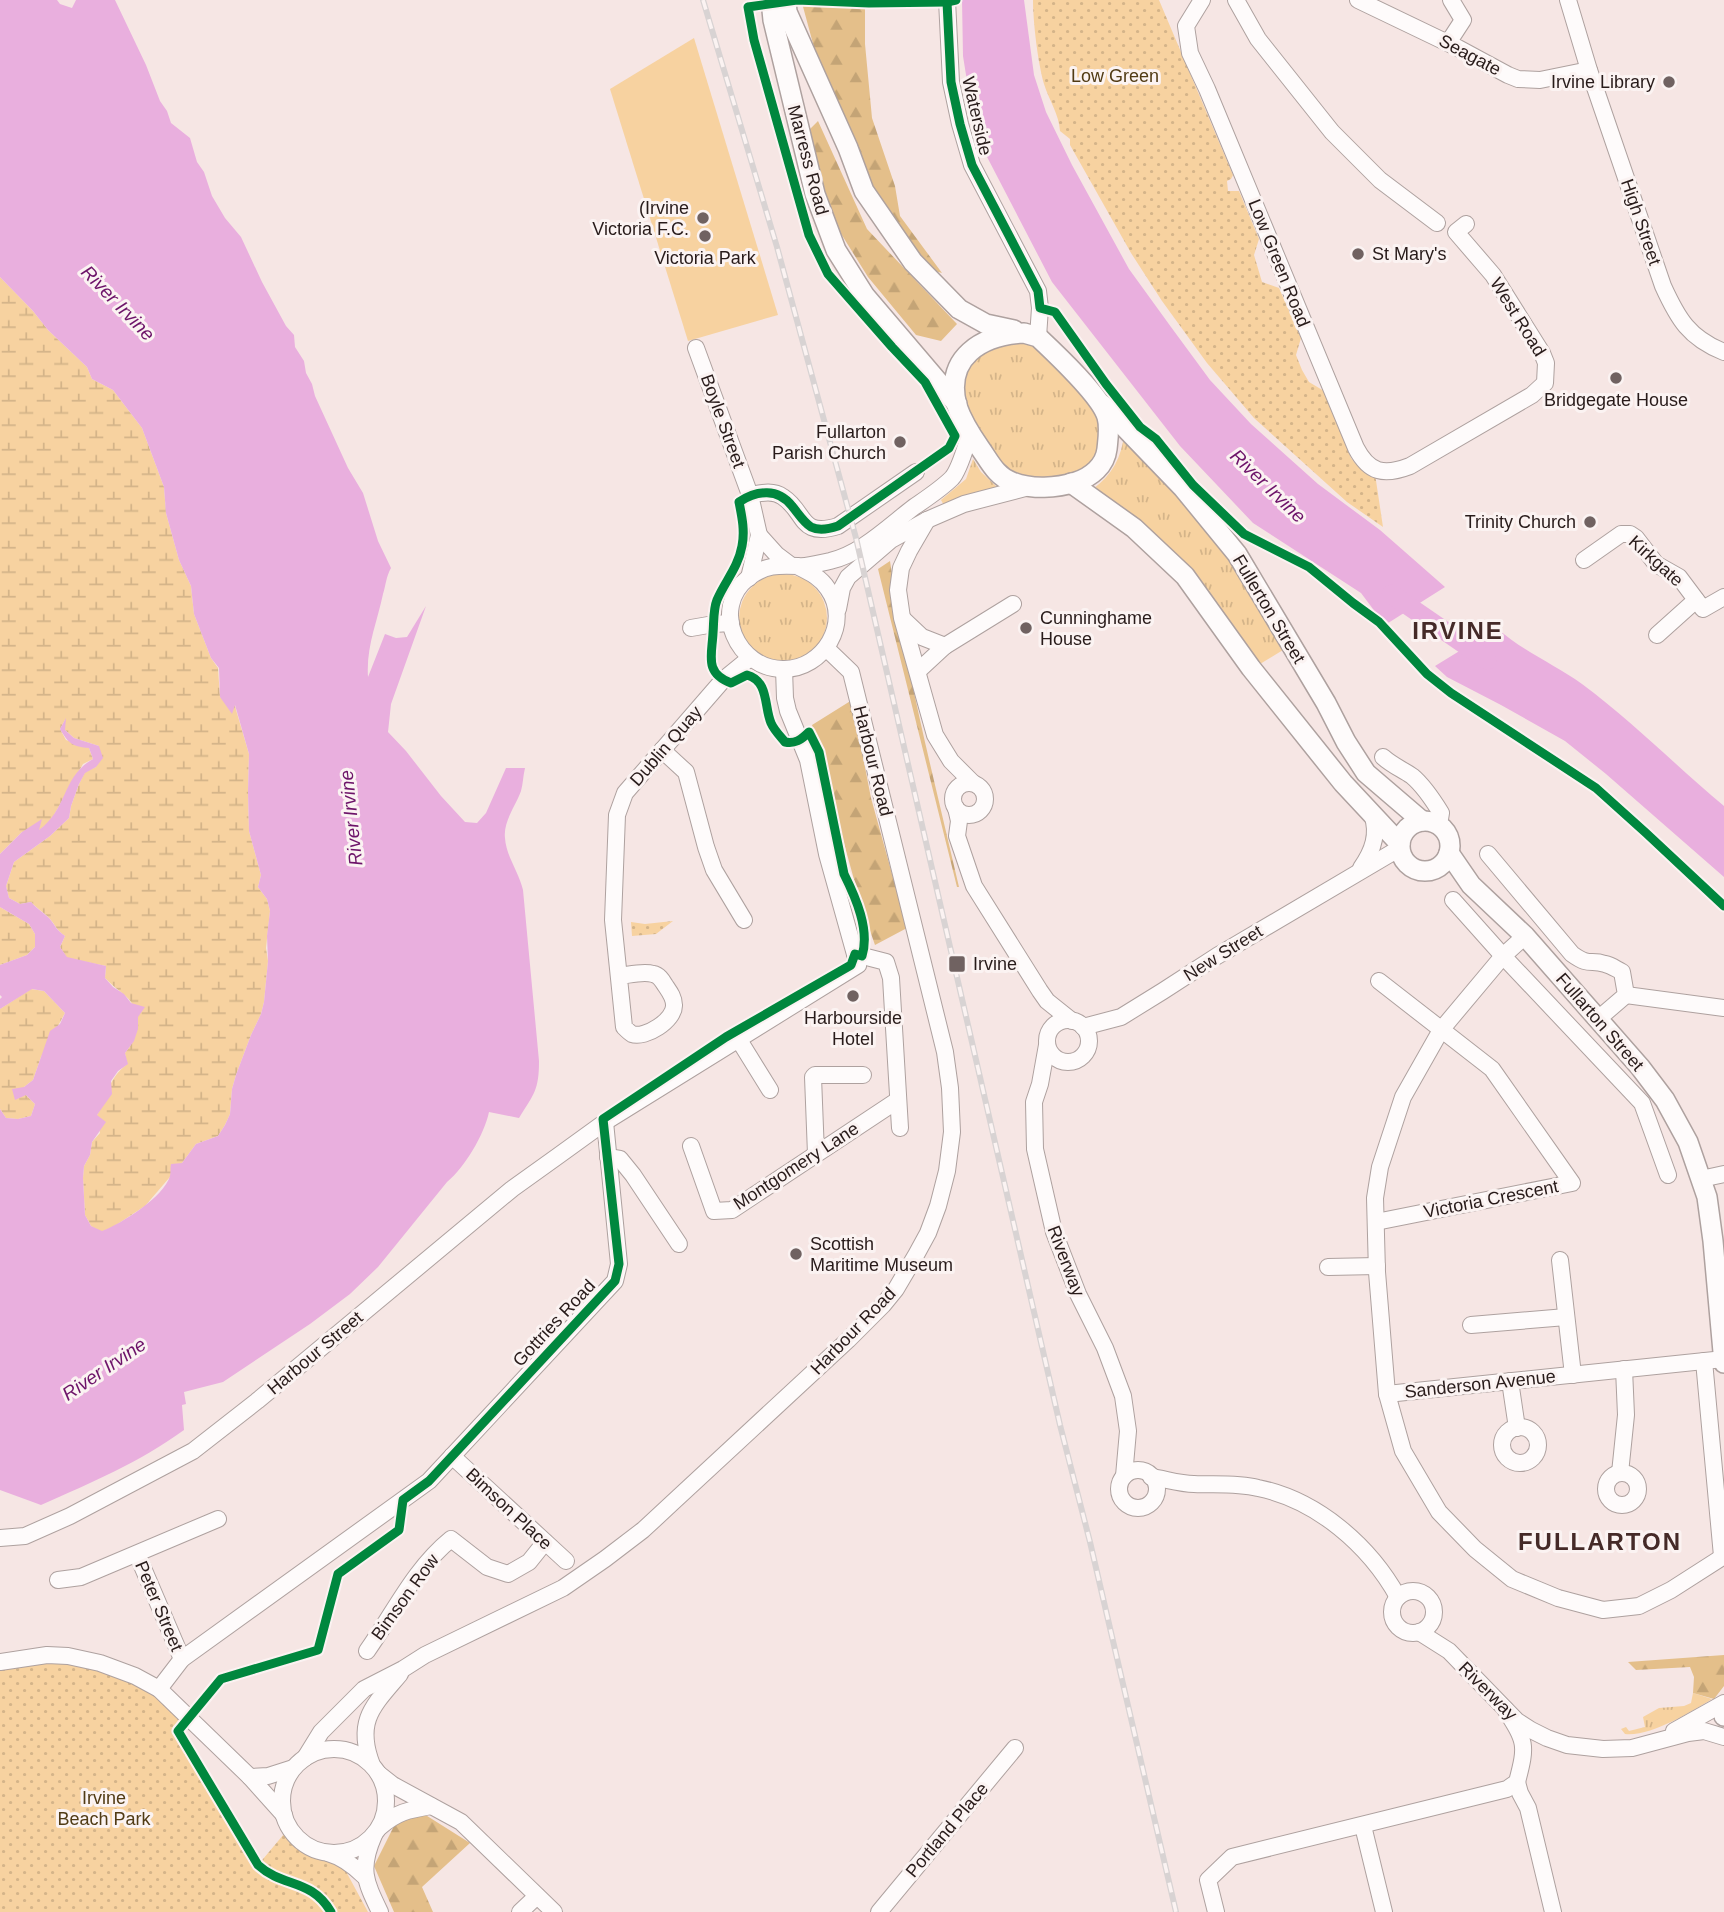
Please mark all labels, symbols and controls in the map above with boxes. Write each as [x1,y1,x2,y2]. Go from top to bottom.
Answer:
street label: Seagate [1436,30,1504,80]
park label: Low Green [1071,66,1159,86]
place label: Irvine Library [1551,72,1655,92]
marker: Irvine Library [1661,74,1677,90]
street label: Waterside [958,75,996,157]
street label: Marress Road [784,103,832,217]
street label: High Street [1617,176,1665,268]
street label: Low Green Road [1244,196,1314,330]
place label: (Irvine Victoria F.C. [592,198,689,239]
marker: (Irvine Victoria F.C. [695,210,711,226]
marker: Victoria Park [697,228,713,244]
place label: St Mary's [1372,244,1446,264]
marker: St Mary's [1350,246,1366,262]
place label: Victoria Park [654,248,757,268]
water label: River Irvine [77,261,159,345]
street label: West Road [1486,274,1550,360]
marker: Bridgegate House [1608,370,1624,386]
street label: Boyle Street [697,372,749,470]
place label: Bridgegate House [1544,390,1688,410]
place label: Fullarton Parish Church [772,422,886,463]
marker: Fullarton Parish Church [892,434,908,450]
water label: River Irvine [1226,445,1310,527]
place label: Trinity Church [1465,512,1576,532]
marker: Trinity Church [1582,514,1598,530]
street label: Kirkgate [1625,531,1687,591]
street label: Fullerton Street [1229,551,1309,667]
place label: Cunninghame House [1040,608,1152,649]
district label: IRVINE [1412,617,1504,644]
marker: Cunninghame House [1018,620,1034,636]
street label: Dublin Quay [626,702,706,790]
street label: Harbour Road [850,704,896,818]
water label: River Irvine [336,769,366,867]
street label: New Street [1180,921,1266,985]
marker: Irvine [947,954,967,974]
place label: Irvine [973,954,1017,974]
street label: Fullarton Street [1552,969,1648,1075]
marker: Harbourside Hotel [845,988,861,1004]
place label: Harbourside Hotel [804,1008,902,1049]
street label: Montgomery Lane [730,1118,862,1214]
street label: Victoria Crescent [1422,1176,1560,1222]
street label: Riverway [1043,1223,1089,1299]
place label: Scottish Maritime Museum [810,1234,953,1275]
marker: Scottish Maritime Museum [788,1246,804,1262]
street label: Gottries Road [509,1276,599,1370]
street label: Harbour Road [807,1283,899,1379]
street label: Harbour Street [263,1307,367,1399]
water label: River Irvine [58,1333,150,1405]
street label: Sanderson Avenue [1403,1366,1557,1402]
street label: Bimson Place [462,1464,556,1554]
district label: FULLARTON [1518,1528,1682,1555]
street label: Bimson Row [367,1549,443,1644]
street label: Peter Street [131,1558,187,1654]
street label: Riverway [1455,1658,1521,1724]
street label: Portland Place [902,1779,992,1881]
park label: Irvine Beach Park [57,1788,152,1829]

